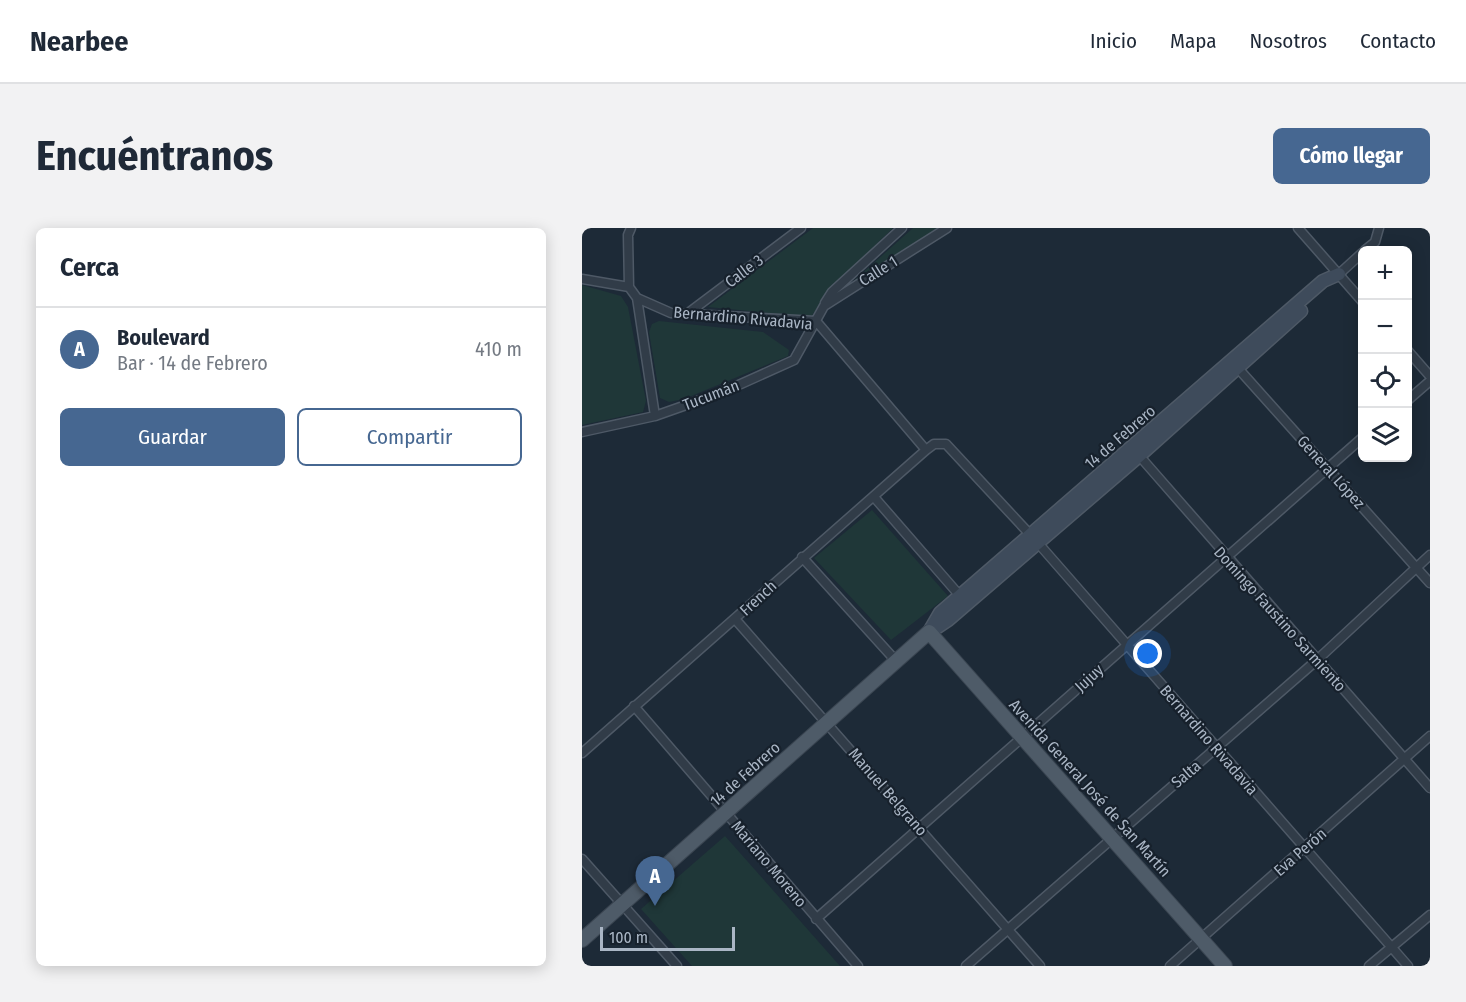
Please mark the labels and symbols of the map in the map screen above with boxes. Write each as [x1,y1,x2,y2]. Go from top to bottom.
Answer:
street label: Calle 3 [721,251,767,291]
street label: Calle 1 [855,252,901,290]
street label: Bernardino Rivadavia [673,302,813,334]
street label: Tucumán [680,376,742,414]
street label: 14 de Febrero [1081,401,1159,473]
street label: General López [1293,431,1369,513]
street label: Domingo Faustino Sarmiento [1210,543,1350,695]
street label: French [736,576,780,620]
your location [1133,639,1162,668]
street label: Jujuy [1071,659,1108,696]
street label: Bernardino Rivadavia [1156,681,1262,799]
street label: Avenida General José de San Martín [1005,695,1175,881]
street label: 14 de Febrero [706,738,784,810]
street label: Manuel Belgrano [845,744,931,840]
street label: Salta [1167,756,1205,792]
street label: Mariano Moreno [727,817,811,911]
street label: Eva Perón [1270,824,1330,880]
pin: A [636,856,674,906]
scale bar [600,924,735,952]

